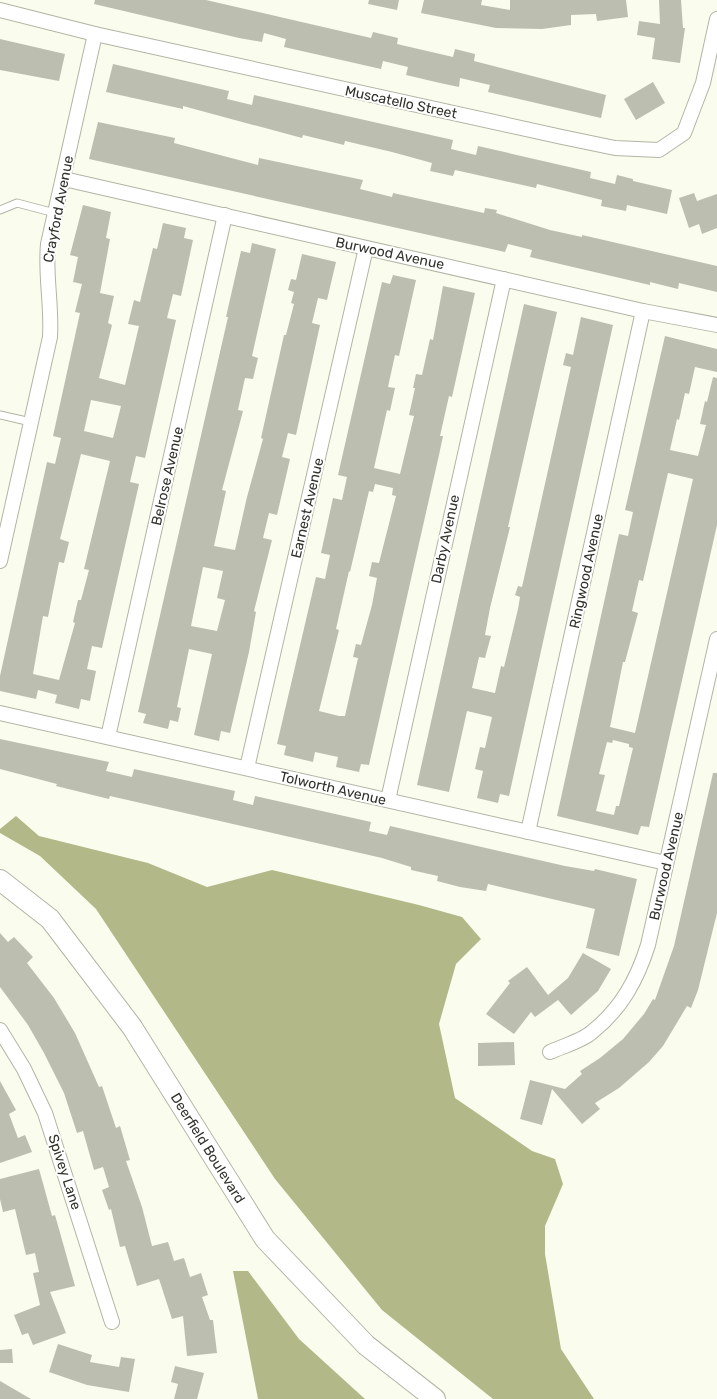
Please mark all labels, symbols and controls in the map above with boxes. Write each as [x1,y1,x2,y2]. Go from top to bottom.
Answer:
street label: Muscatello Street [343,82,459,123]
street label: Crayford Avenue [40,154,77,264]
street label: Burwood Avenue [334,234,446,273]
street label: Belrose Avenue [148,425,187,527]
street label: Earnest Avenue [288,456,327,560]
street label: Darby Avenue [428,493,463,585]
street label: Ringwood Avenue [566,512,607,630]
street label: Tolworth Avenue [278,768,388,809]
street label: Burwood Avenue [646,810,687,922]
street label: Deerfield Boulevard [167,1090,248,1207]
street label: Spivey Lane [44,1132,85,1212]

